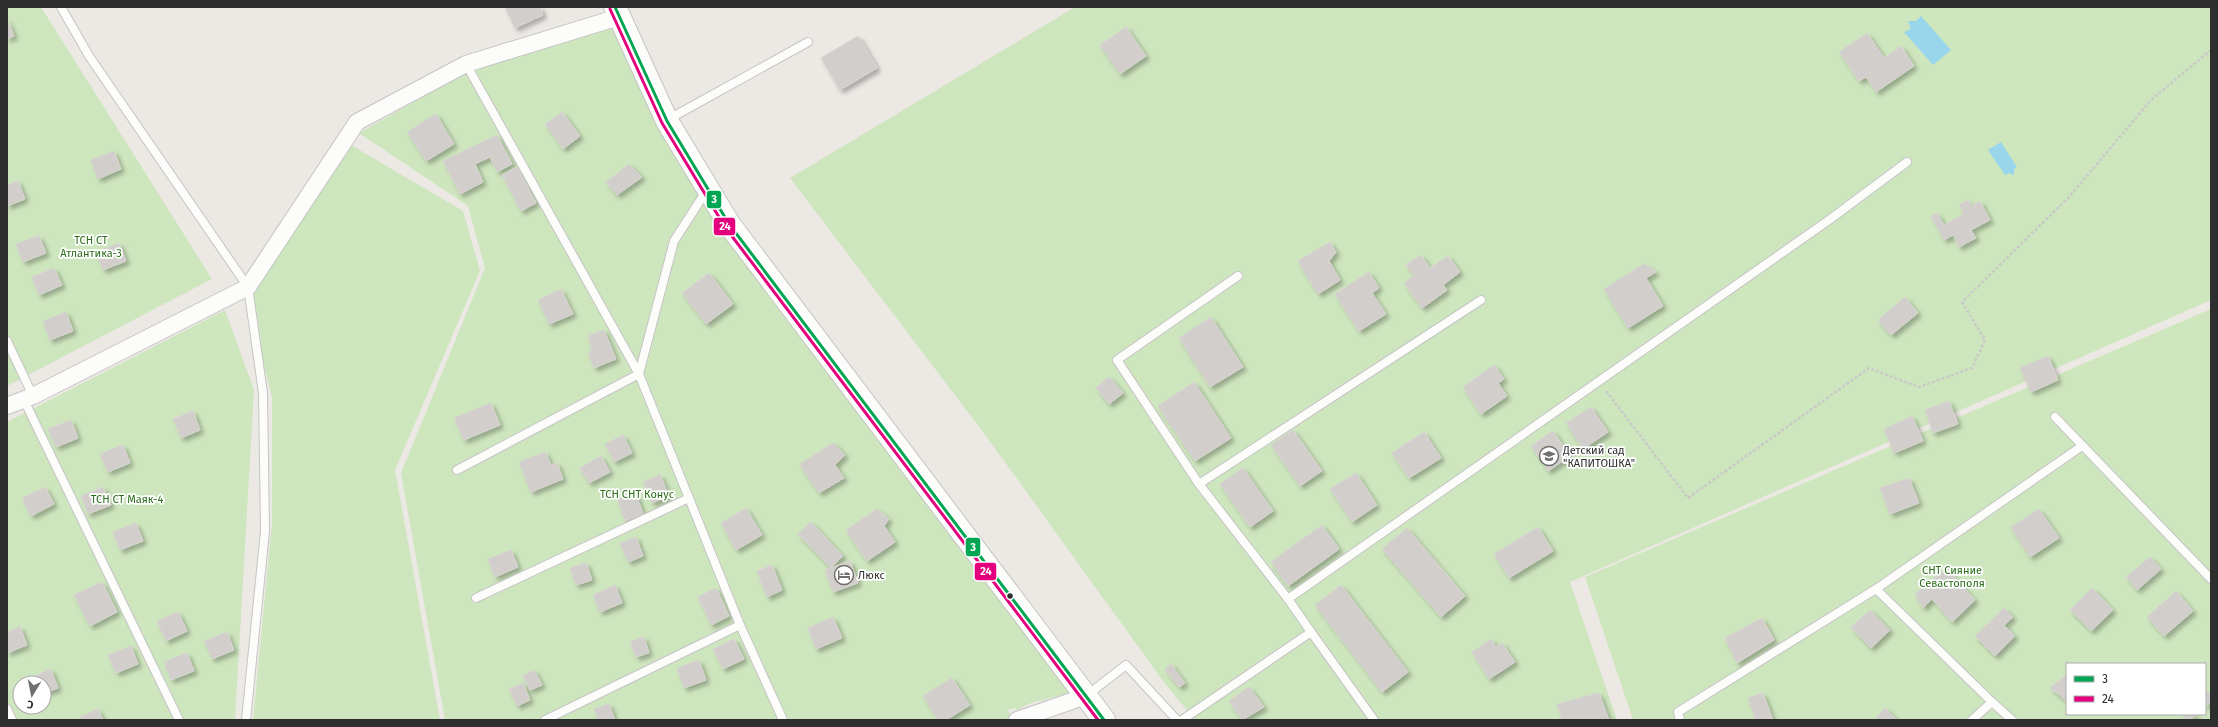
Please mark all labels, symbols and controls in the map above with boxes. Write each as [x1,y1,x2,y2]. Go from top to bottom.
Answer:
line badge: 3 [706,190,722,209]
text: 3 [710,193,717,206]
line badge: 24 [713,217,736,236]
text: 24 [719,220,731,233]
park label: ТСН СТ Атлантика-3 [60,234,122,260]
place label: Детский сад "КАПИТОШКА" [1562,444,1635,470]
school or university icon: Детский сад "КАПИТОШКА" [1538,445,1560,467]
park label: ТСН СНТ Конус [600,488,674,501]
park label: ТСН СТ Маяк-4 [91,493,163,506]
line badge: 3 [965,537,981,557]
text: 3 [969,541,976,554]
line badge: 24 [974,562,997,581]
hotel icon: Люкс [833,564,855,586]
park label: СНТ Сияние Севастополя [1919,564,1985,590]
text: 24 [980,565,992,578]
place label: Люкс [858,569,885,582]
unlabelled marker [1005,591,1015,601]
legend [2066,663,2206,715]
text: 3 [2102,672,2108,686]
north arrow [12,675,52,715]
text: 24 [2102,692,2115,706]
text: С [25,697,35,711]

